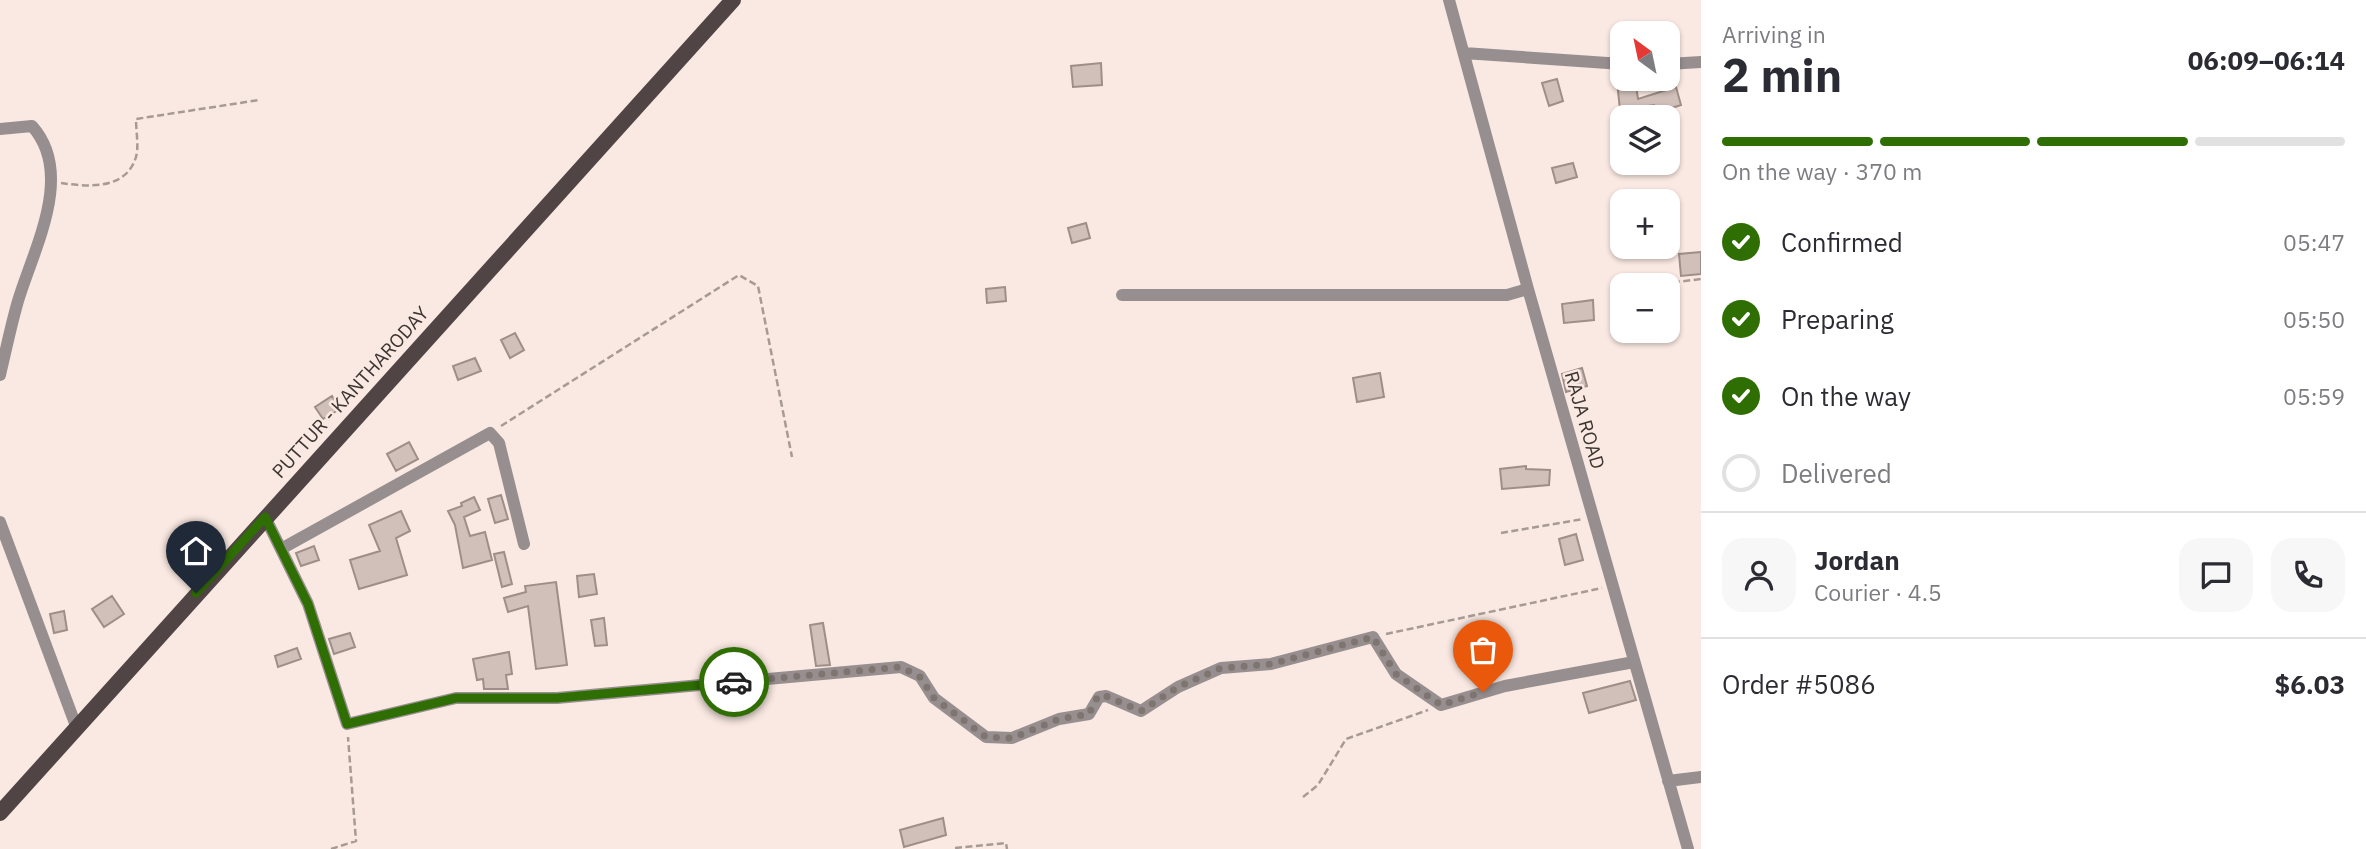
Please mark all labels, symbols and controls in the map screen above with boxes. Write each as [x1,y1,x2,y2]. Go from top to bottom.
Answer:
text: Arriving in [1722,19,1826,49]
north arrow [1610,21,1680,91]
map controls [1610,21,1680,343]
text: 06:09–06:14 [2188,43,2345,77]
text: 2 min [1722,45,1842,105]
button: layers [1610,105,1680,175]
text: On the way · 370 m [1722,156,1922,186]
button: + [1610,189,1680,259]
icon: check [1722,223,1760,261]
text: Confirmed [1781,225,1903,259]
text: 05:47 [2283,227,2345,257]
button: − [1610,273,1680,343]
icon: check [1722,300,1760,338]
street label: PUTTUR - KANTHARODAY [267,301,434,483]
text: Preparing [1781,302,1894,336]
text: 05:50 [2283,304,2345,334]
street label: RAJA ROAD [1560,368,1610,472]
icon: check [1722,377,1760,415]
text: On the way [1781,379,1911,413]
text: 05:59 [2283,381,2345,411]
text: Delivered [1781,456,1892,490]
pin [166,521,226,593]
icon: home [177,532,215,570]
button: person [1722,538,1796,612]
button: chat [2179,538,2253,612]
button: phone [2271,538,2345,612]
text: Jordan [1814,543,1900,577]
text: Courier · 4.5 [1814,577,1942,607]
pin [1453,620,1513,692]
icon: bag [1464,631,1502,669]
courier [699,647,769,717]
icon: car [715,663,753,701]
text: Order #5086 [1722,667,1876,701]
text: $6.03 [2275,667,2345,701]

